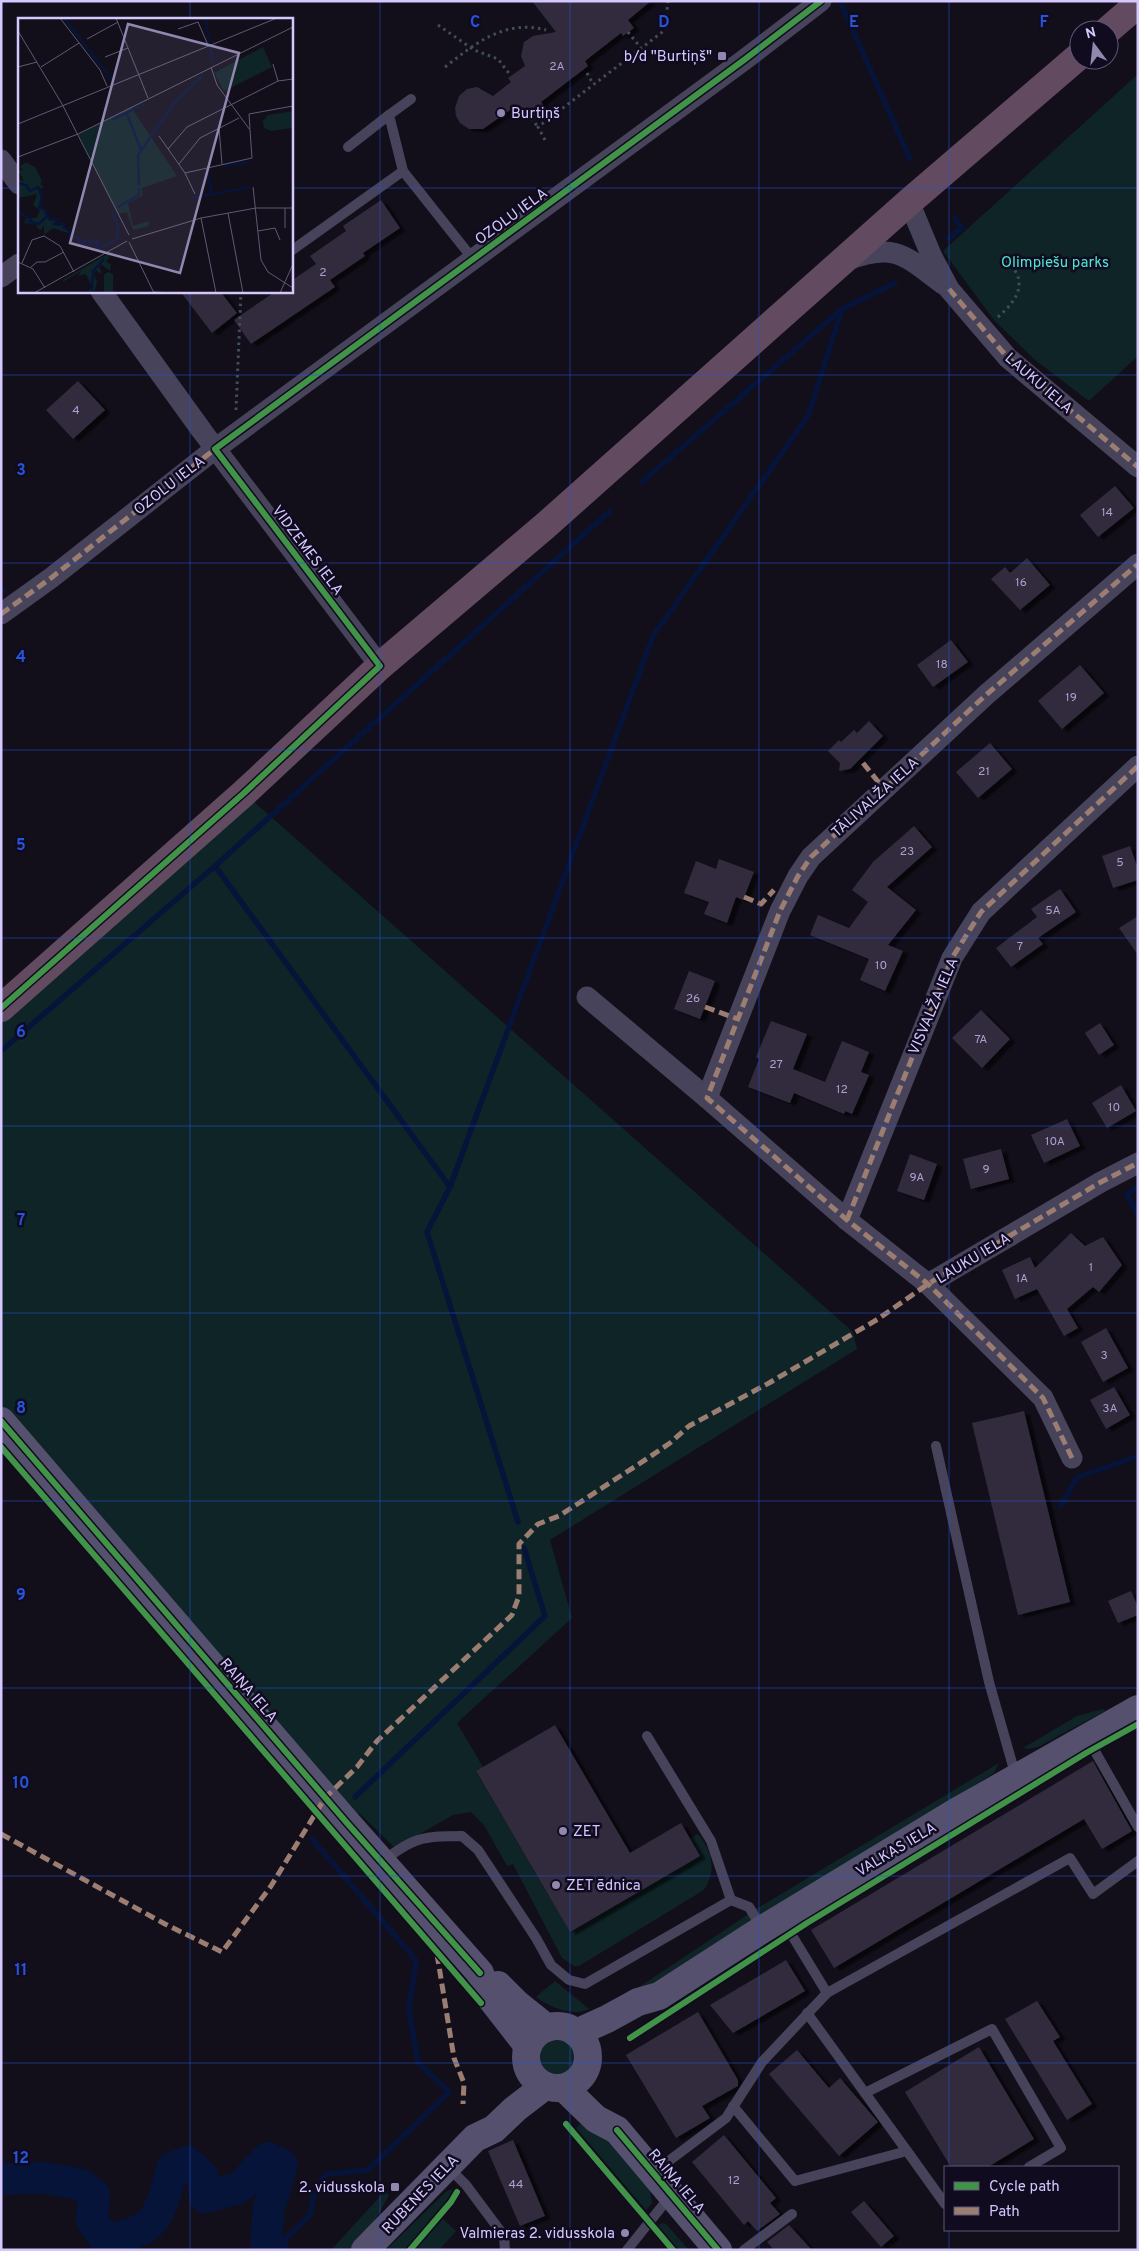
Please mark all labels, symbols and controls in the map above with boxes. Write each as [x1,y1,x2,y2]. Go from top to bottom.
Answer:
text: C [470,13,480,33]
text: D [658,13,670,33]
text: E [849,13,859,33]
text: F [1039,13,1049,33]
inset map [18,18,292,292]
north arrow [1069,20,1119,70]
text: N [1084,24,1098,43]
place label: b/d "Burtiņš" [624,48,712,67]
marker: b/d "Burtiņš" [716,50,728,62]
house number: 2A [549,59,565,75]
place label: Burtiņš [511,105,560,124]
marker: Burtiņš [495,107,507,119]
street label: OZOLU IELA [472,184,552,250]
park label: Olimpiešu parks [1001,254,1109,273]
house number: 2 [319,265,327,281]
street label: LAUKU IELA [1000,349,1076,419]
house number: 4 [72,403,80,419]
street label: OZOLU IELA [130,452,209,520]
text: 3 [16,461,26,481]
street label: VIDZEMES IELA [267,502,347,600]
house number: 14 [1101,505,1113,521]
house number: 16 [1015,575,1027,591]
text: 4 [16,648,26,668]
house number: 18 [936,657,948,673]
house number: 19 [1065,690,1077,706]
street label: TĀLIVALŽA IELA [828,753,924,842]
house number: 21 [978,764,990,780]
text: 5 [16,836,26,856]
house number: 23 [900,844,914,860]
house number: 5 [1116,855,1124,871]
house number: 5A [1045,903,1061,919]
house number: 7 [1017,939,1023,955]
street label: VISVALŽA IELA [904,955,963,1058]
house number: 10 [875,958,887,974]
house number: 26 [686,991,700,1007]
text: 6 [16,1023,26,1043]
house number: 7A [974,1032,988,1048]
house number: 27 [769,1057,783,1073]
house number: 12 [836,1082,848,1098]
house number: 10 [1108,1100,1120,1116]
house number: 10A [1045,1134,1065,1150]
house number: 9 [982,1162,990,1178]
house number: 9A [910,1170,924,1186]
text: 7 [17,1211,25,1231]
street label: LAUKU IELA [933,1230,1015,1289]
house number: 1 [1089,1260,1093,1276]
house number: 1A [1016,1271,1028,1287]
house number: 3 [1100,1348,1108,1364]
text: 8 [16,1399,26,1419]
house number: 3A [1102,1401,1118,1417]
text: 9 [16,1586,26,1606]
street label: RAIŅA IELA [215,1655,281,1727]
text: 10 [13,1774,29,1794]
street label: VALKAS IELA [853,1819,941,1882]
place label: ZET [573,1823,600,1842]
marker: ZET [557,1825,569,1837]
place label: ZET ēdnica [566,1877,641,1896]
marker: ZET ēdnica [550,1879,562,1891]
text: 11 [15,1961,27,1981]
street label: RAIŅA IELA [643,2146,709,2218]
text: 12 [13,2149,29,2169]
street label: RUBENES IELA [379,2152,464,2239]
legend [944,2166,1119,2231]
house number: 12 [728,2173,740,2189]
house number: 44 [509,2177,523,2193]
text: Cycle path [989,2178,1060,2197]
place label: 2. vidusskola [299,2179,385,2198]
marker: 2. vidusskola [389,2181,401,2193]
text: Path [989,2203,1020,2222]
place label: Valmieras 2. vidusskola [460,2225,615,2244]
marker: Valmieras 2. vidusskola [619,2227,631,2239]

